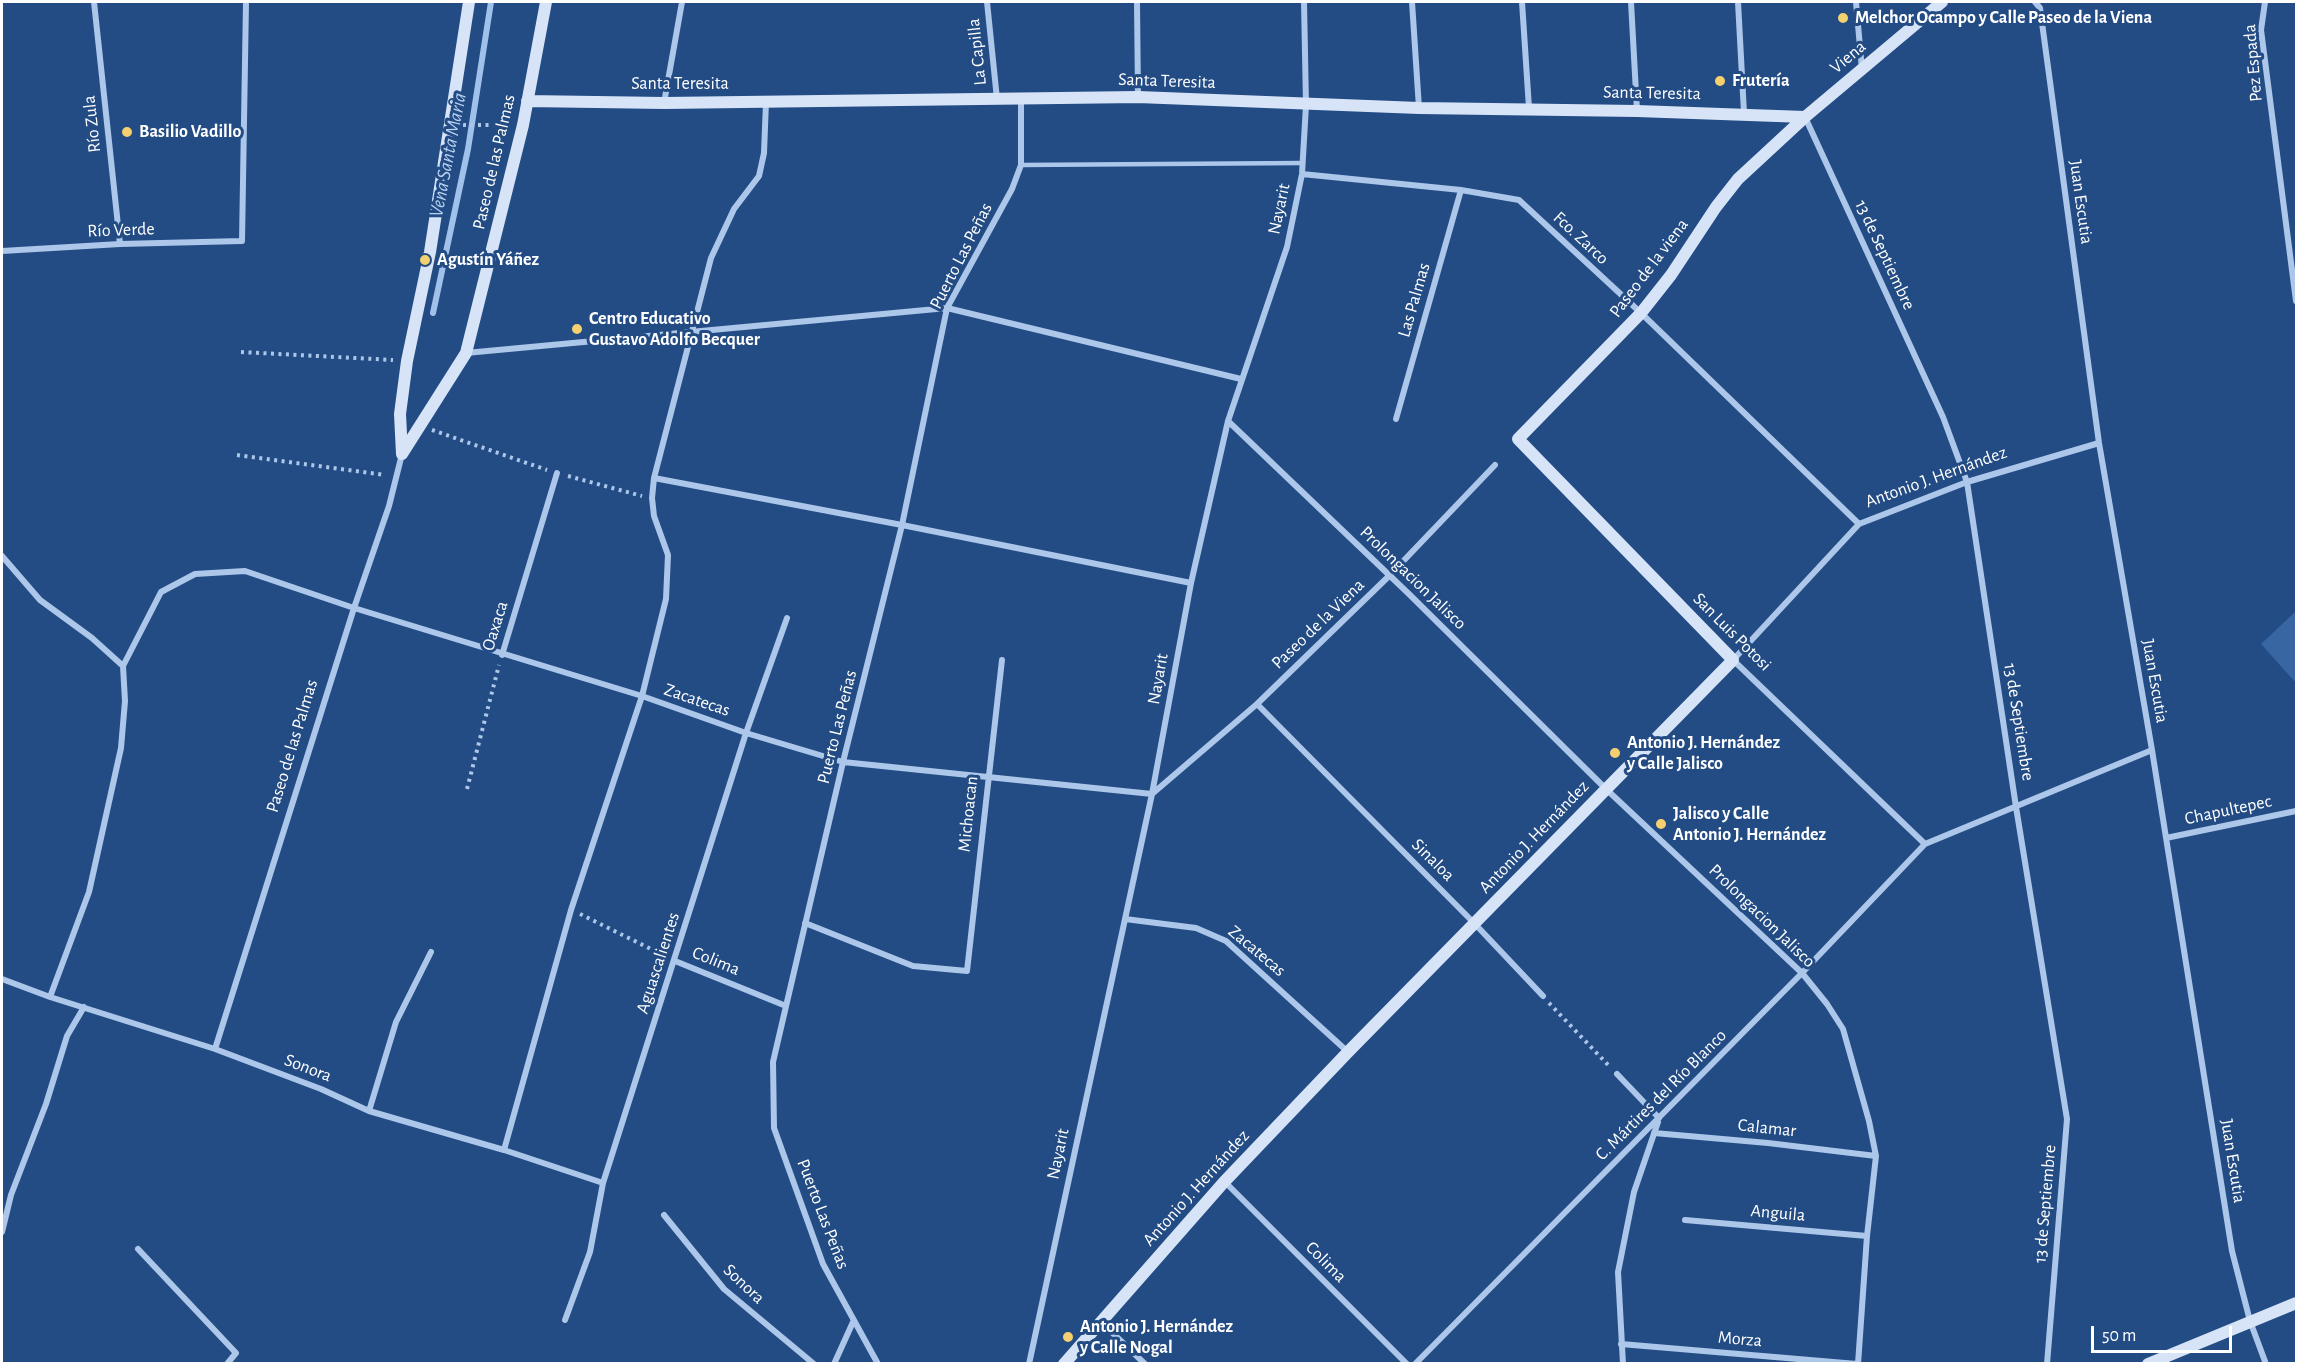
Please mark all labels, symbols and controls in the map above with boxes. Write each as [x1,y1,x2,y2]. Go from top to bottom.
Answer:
place label: Melchor Ocampo y Calle Paseo de la Viena [1855,7,2152,29]
marker: Melchor Ocampo y Calle Paseo de la Viena [1836,11,1850,25]
street label: La Capilla [963,17,991,87]
street label: Pez Espada [2239,23,2267,103]
street label: Viena [1826,36,1870,78]
street label: Santa Teresita [1118,69,1216,93]
place label: Frutería [1732,70,1790,92]
street label: Santa Teresita [631,73,729,95]
marker: Frutería [1713,74,1727,88]
street label: Santa Teresita [1603,81,1701,105]
water label: Vena Santa Maria [424,91,472,219]
street label: Paseo de las Palmas [468,92,520,232]
street label: Río Zula [78,94,106,154]
place label: Basilio Vadillo [139,121,241,143]
marker: Basilio Vadillo [120,125,134,139]
street label: Juan Escutia [2064,158,2098,246]
street label: Nayarit [1263,182,1295,236]
street label: 13 de Septiembre [1850,197,1920,313]
street label: Puerto Las Peñas [925,199,997,313]
street label: Fco. Zarco [1549,207,1613,269]
street label: Paseo de la viena [1605,214,1693,322]
street label: Río Verde [87,218,155,242]
place label: Agustín Yáñez [437,249,539,271]
marker: Agustín Yáñez [418,253,432,267]
street label: Las Palmas [1393,260,1435,340]
place label: Centro Educativo Gustavo Adolfo Becquer [589,308,760,350]
marker: Centro Educativo Gustavo Adolfo Becquer [570,322,584,336]
street label: Antonio J. Hernández [1862,441,2010,513]
street label: Prolongacion Jalisco [1355,522,1471,634]
street label: Paseo de la Viena [1267,574,1369,674]
street label: San Luis Potosi [1688,588,1776,676]
street label: Oaxaca [477,599,513,653]
street label: Juan Escutia [2137,637,2173,725]
street label: Nayarit [1143,652,1173,706]
street label: 13 de Septiembre [1999,662,2039,782]
street label: Puerto Las Peñas [812,668,862,786]
street label: Paseo de las Palmas [262,677,322,815]
street label: Zacatecas [661,679,733,721]
place label: Antonio J. Hernández y Calle Jalisco [1627,732,1780,774]
marker: Antonio J. Hernández y Calle Jalisco [1608,746,1622,760]
street label: Michoacan [953,775,983,853]
street label: Antonio J. Hernández [1474,776,1594,898]
street label: Chapultepec [2183,790,2273,830]
place label: Jalisco y Calle Antonio J. Hernández [1673,803,1826,846]
marker: Jalisco y Calle Antonio J. Hernández [1654,817,1668,831]
street label: Sinaloa [1407,834,1459,886]
street label: Prolongacion Jalisco [1704,860,1820,972]
street label: Aguascalientes [631,910,685,1016]
street label: Zacatecas [1224,921,1290,981]
street label: Colima [689,942,743,980]
street label: C. Mártires del Río Blanco [1591,1025,1731,1165]
street label: Sonora [281,1049,335,1087]
street label: Calamar [1737,1114,1797,1142]
street label: Juan Escutia [2216,1117,2250,1205]
street label: Antonio J. Hernández [1138,1125,1254,1251]
street label: Nayarit [1042,1127,1074,1181]
street label: 13 de Septiembre [2029,1144,2061,1264]
street label: Puerto Las Peñas [792,1156,854,1272]
street label: Anguila [1750,1200,1806,1226]
street label: Colima [1301,1237,1351,1287]
street label: Sonora [719,1259,769,1309]
scale bar [2094,1314,2235,1352]
place label: Antonio J. Hernández y Calle Nogal [1080,1316,1233,1358]
street label: Morza [1717,1326,1763,1352]
text: 50 m [2102,1327,2136,1345]
marker: Antonio J. Hernández y Calle Nogal [1061,1330,1075,1344]

